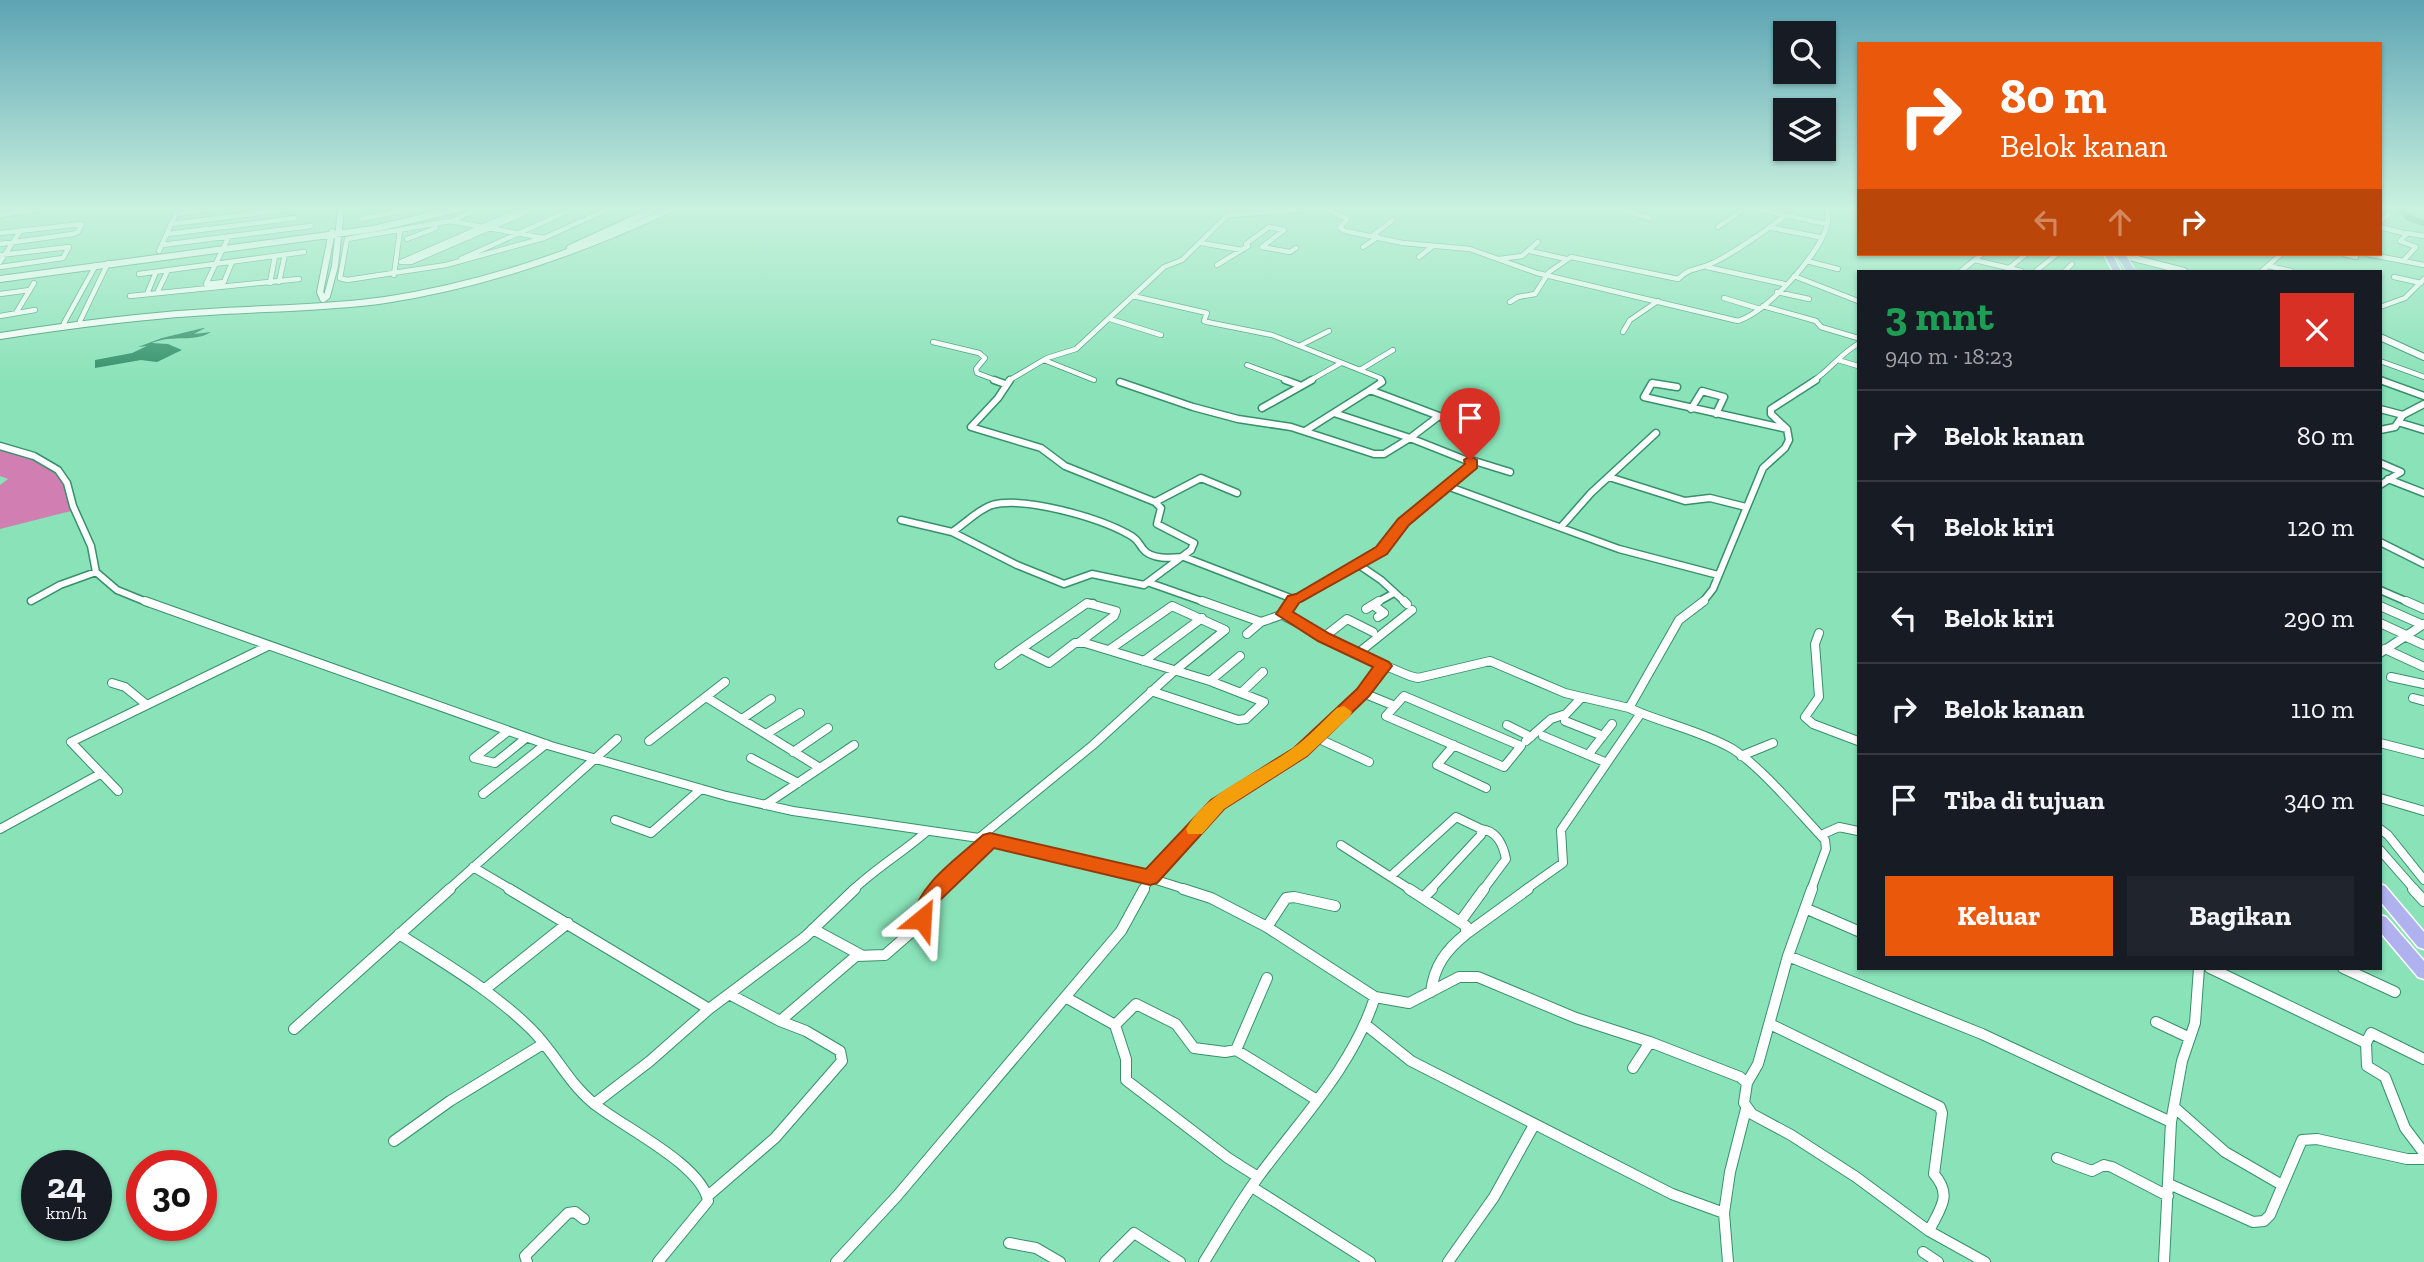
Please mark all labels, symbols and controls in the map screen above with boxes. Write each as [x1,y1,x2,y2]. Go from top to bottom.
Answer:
map controls [1773,21,1836,161]
button: search [1773,21,1836,84]
text: 80 m [2000,67,2107,126]
icon: right [1885,70,1976,161]
button: layers [1773,98,1836,161]
text: Belok kanan [2000,127,2167,165]
icon: left [2028,203,2066,241]
icon: ahead [2101,203,2139,241]
icon: right [2174,203,2212,241]
text: 3 mnt [1885,290,1994,341]
button: close [2280,293,2354,367]
text: 940 m · 18:23 [1885,342,2013,370]
pin [1440,388,1500,460]
icon: arrive [1451,399,1489,437]
icon: right [1885,417,1923,455]
text: Belok kanan [1944,420,2085,452]
text: 80 m [2297,420,2354,452]
icon: left [1885,508,1923,546]
text: Belok kiri [1944,511,2054,543]
text: 120 m [2287,511,2354,543]
icon: left [1885,599,1923,637]
text: Belok kiri [1944,602,2054,634]
text: 290 m [2283,602,2354,634]
icon: right [1885,690,1923,728]
text: Belok kanan [1944,693,2085,725]
text: 110 m [2291,693,2354,725]
icon: arrive [1885,781,1923,819]
text: Tiba di tujuan [1944,784,2105,816]
text: 340 m [2284,784,2354,816]
button: Keluar [1885,876,2113,956]
button: Bagikan [2127,876,2354,956]
position arrow [885,882,959,956]
speed limit sign: 30 [126,1150,217,1241]
text: 24 [47,1165,86,1207]
text: km/h [46,1202,87,1224]

